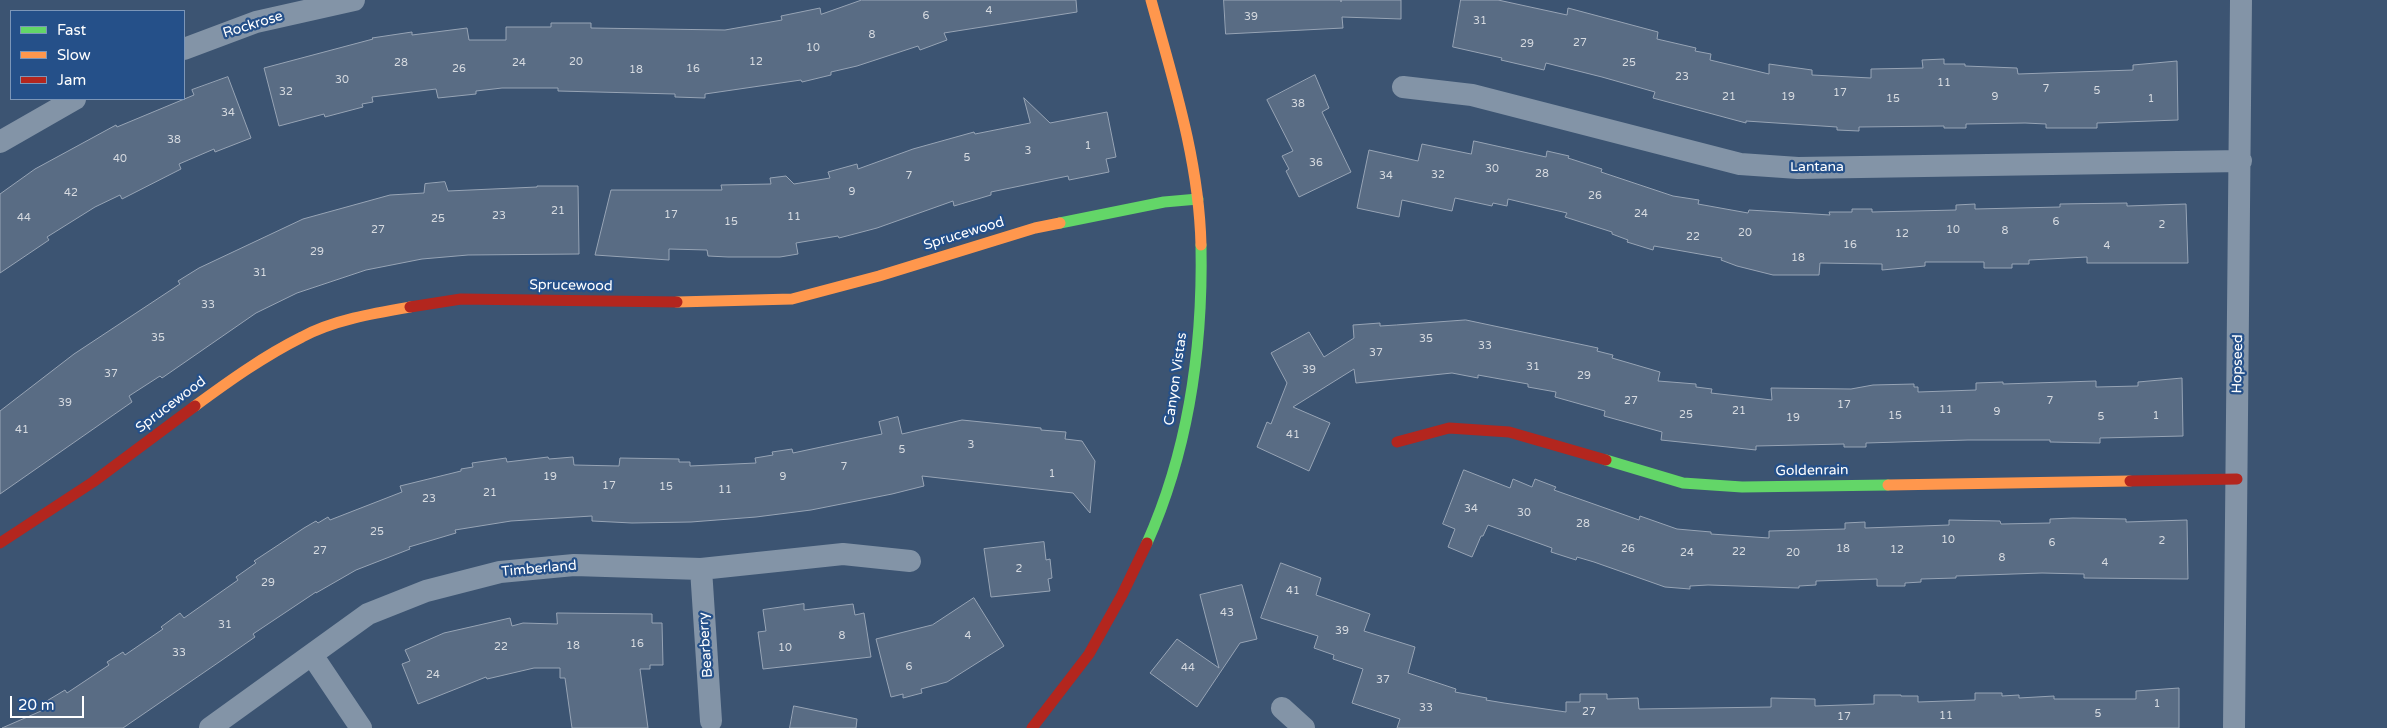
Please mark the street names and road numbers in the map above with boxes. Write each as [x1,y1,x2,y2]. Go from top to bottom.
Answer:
street label: Rockrose [221,8,285,42]
street label: Lantana [1790,159,1844,175]
street label: Sprucewood [922,214,1006,254]
street label: Sprucewood [529,277,613,295]
street label: Canyon Vistas [1161,331,1191,427]
street label: Hopseed [2229,334,2247,394]
street label: Sprucewood [133,373,209,437]
street label: Goldenrain [1775,462,1849,480]
street label: Timberland [501,557,577,581]
street label: Bearberry [695,612,717,678]

